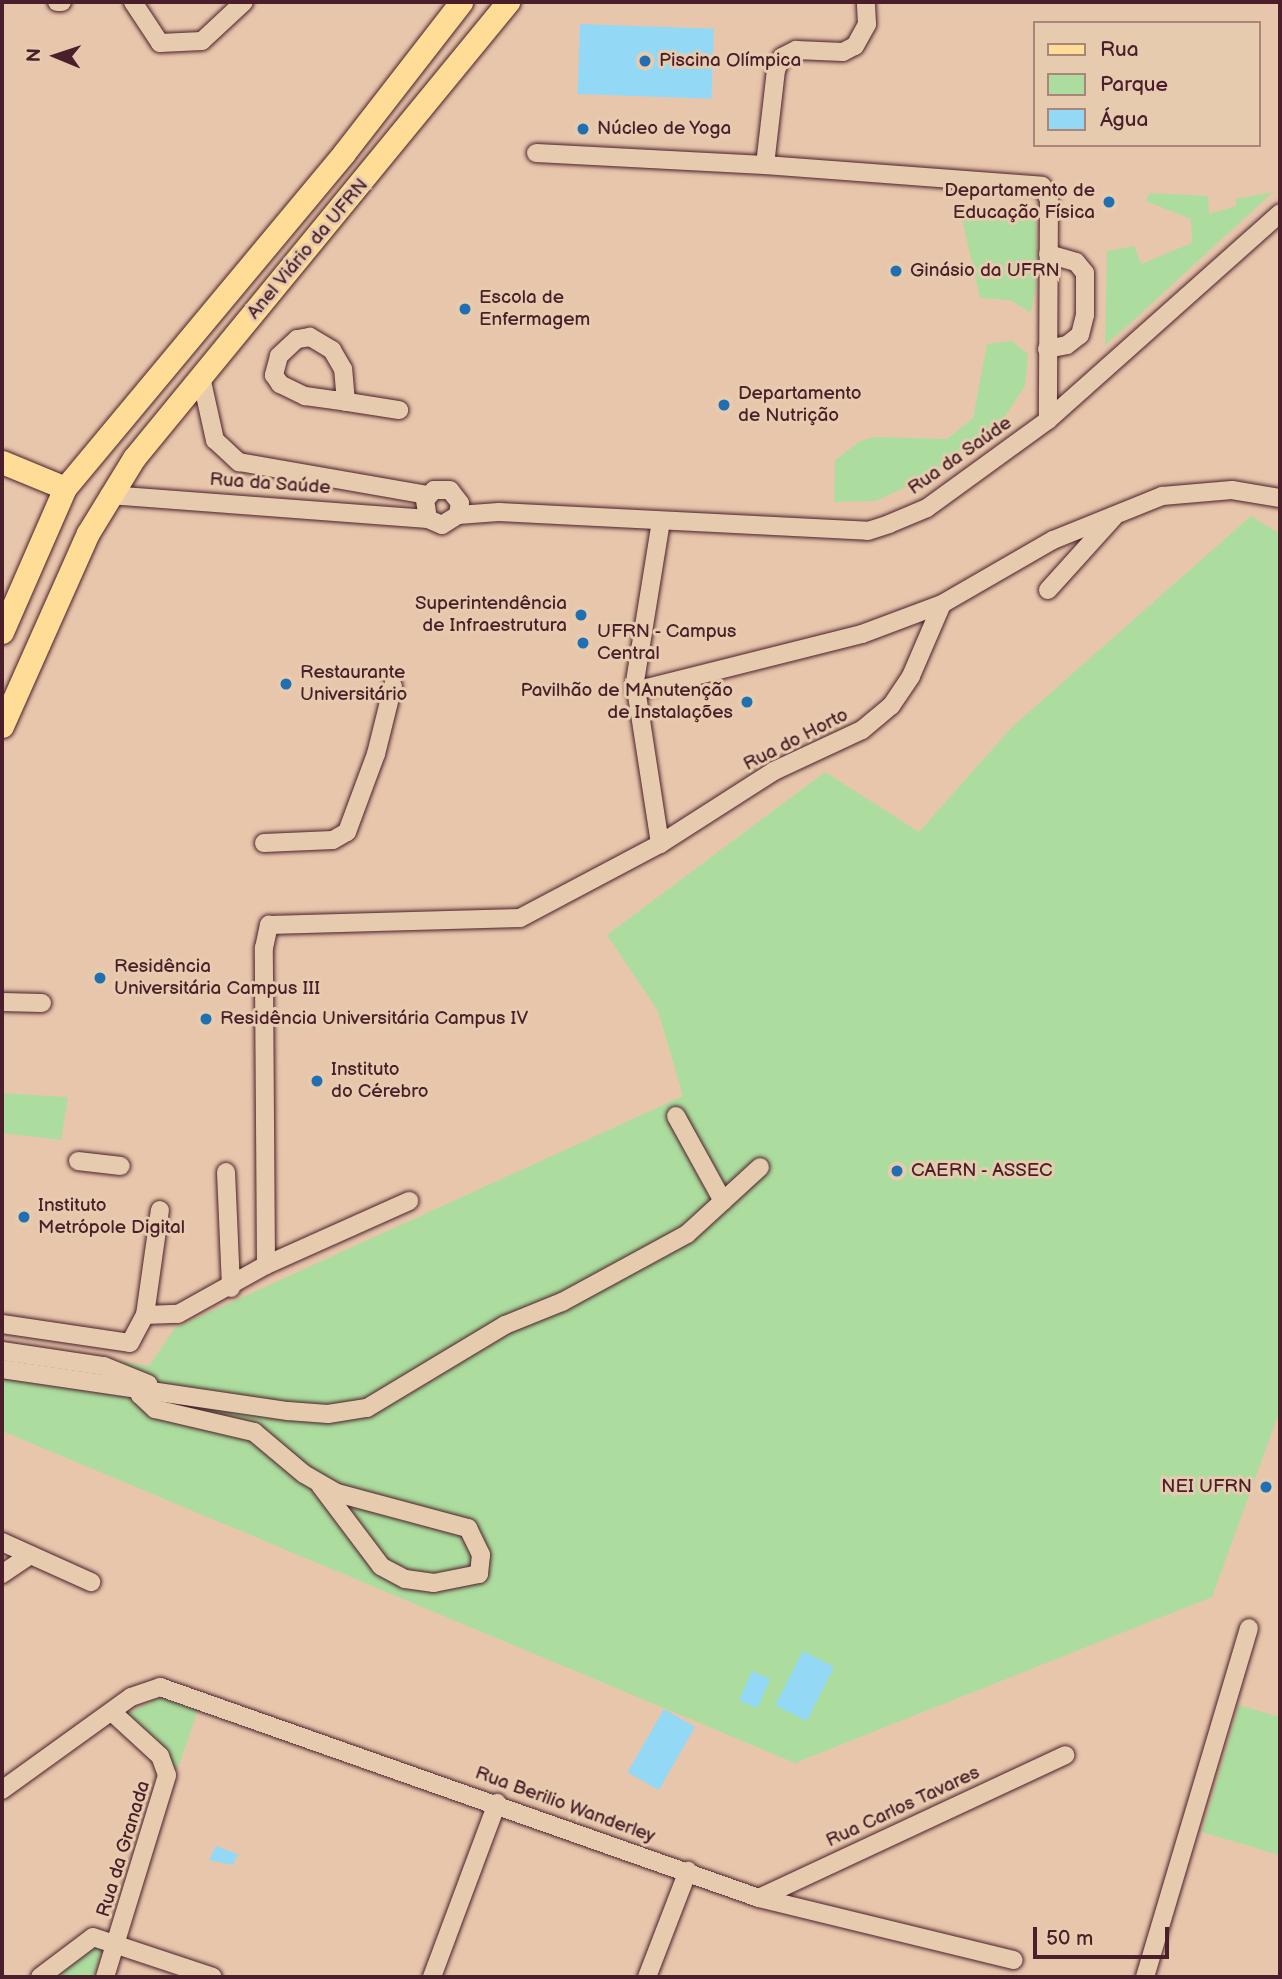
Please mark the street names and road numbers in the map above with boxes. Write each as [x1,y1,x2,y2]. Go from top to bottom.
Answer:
street label: Anel Viário da UFRN [242,174,374,324]
street label: Rua da Saúde [904,412,1016,500]
street label: Rua da Saúde [209,468,331,500]
street label: Rua do Horto [740,704,852,776]
street label: Rua Carlos Tavares [822,1761,984,1853]
street label: Rua Berilio Wanderley [472,1762,658,1848]
street label: Rua da Granada [92,1778,156,1920]

